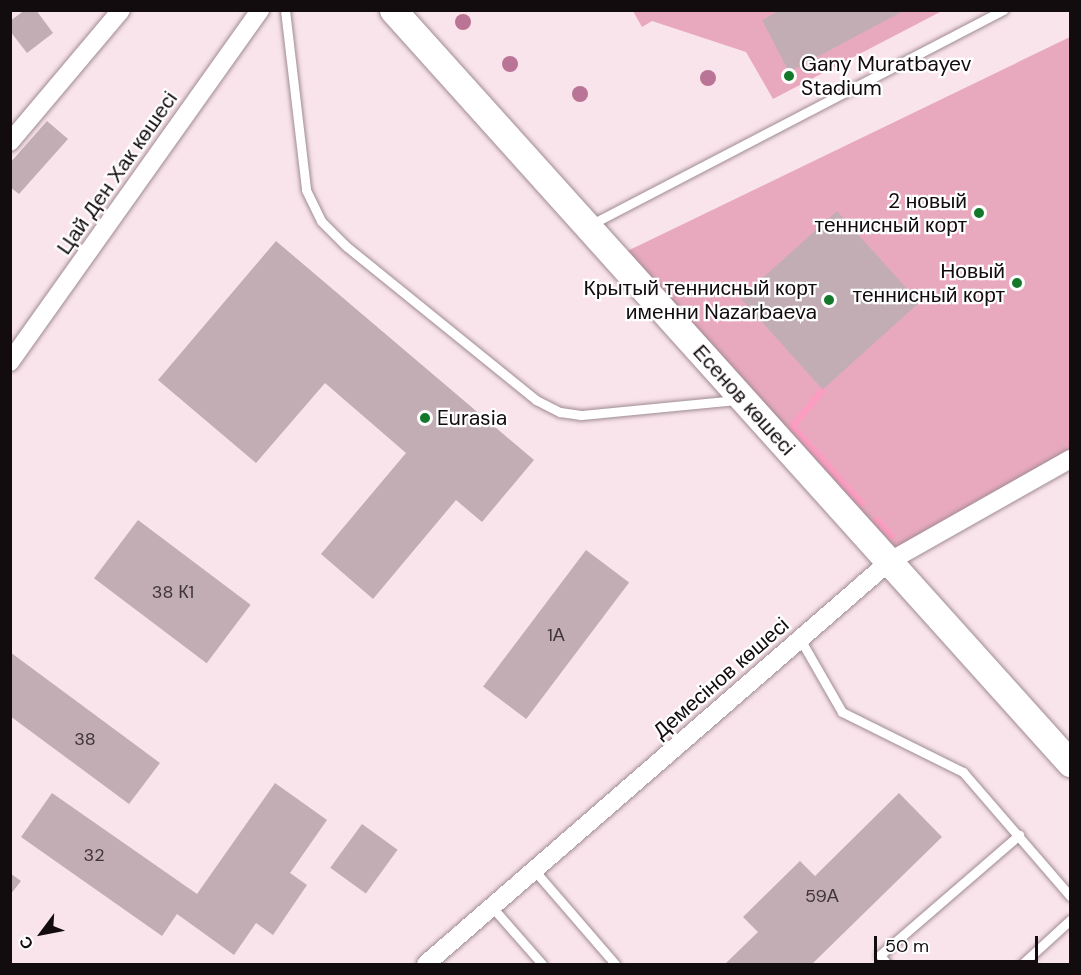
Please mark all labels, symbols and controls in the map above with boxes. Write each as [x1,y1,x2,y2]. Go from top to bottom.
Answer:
place label: Gany Muratbayev Stadium [801,51,972,101]
marker: Gany Muratbayev Stadium [782,69,796,83]
street label: Цай Ден Хак көшесі [51,87,183,259]
place label: 2 новый теннисный корт [815,188,967,238]
marker: 2 новый теннисный корт [972,206,986,220]
place label: Новый теннисный корт [853,258,1005,308]
place label: Крытый теннисный корт именни Nazarbaeva [584,275,817,325]
marker: Новый теннисный корт [1010,276,1024,290]
marker: Крытый теннисный корт именни Nazarbaeva [822,293,836,307]
street label: Есенов көшесі [688,339,800,461]
place label: Eurasia [437,405,507,431]
marker: Eurasia [418,411,432,425]
house number: 38 К1 [152,581,194,603]
street label: Демесінов көшесі [648,612,794,744]
house number: 1А [547,624,565,646]
house number: 38 [74,728,96,750]
house number: 32 [83,844,105,866]
house number: 59А [805,885,839,907]
north arrow [12,903,72,963]
scale bar [877,924,1040,962]
text: С [14,932,38,953]
text: 50 m [885,934,929,958]

